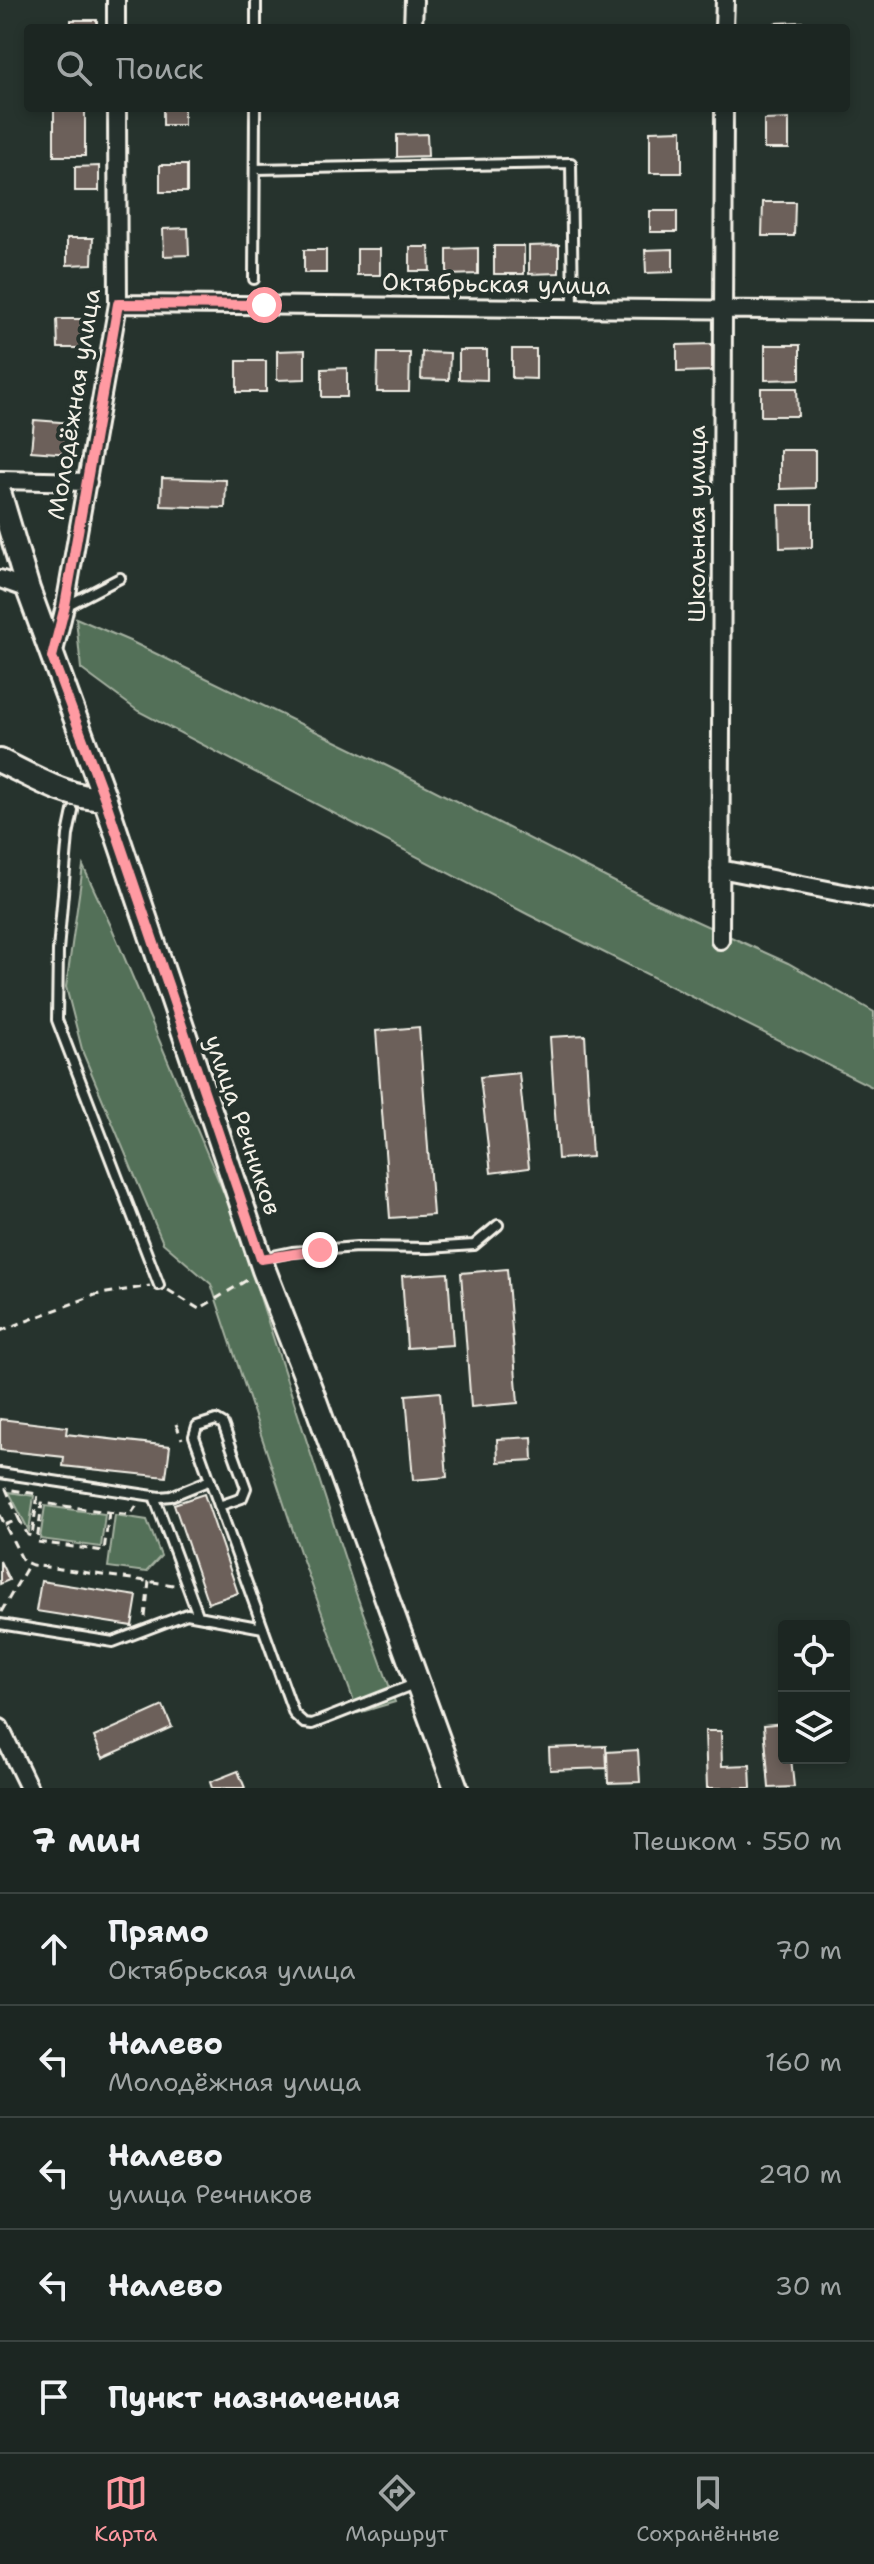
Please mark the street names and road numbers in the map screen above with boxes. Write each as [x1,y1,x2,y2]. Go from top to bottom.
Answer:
street label: Октябрьская улица [382,266,611,302]
street label: Молодёжная улица [40,286,108,522]
street label: Школьная улица [681,425,713,623]
street label: улица Речников [197,1031,289,1219]

